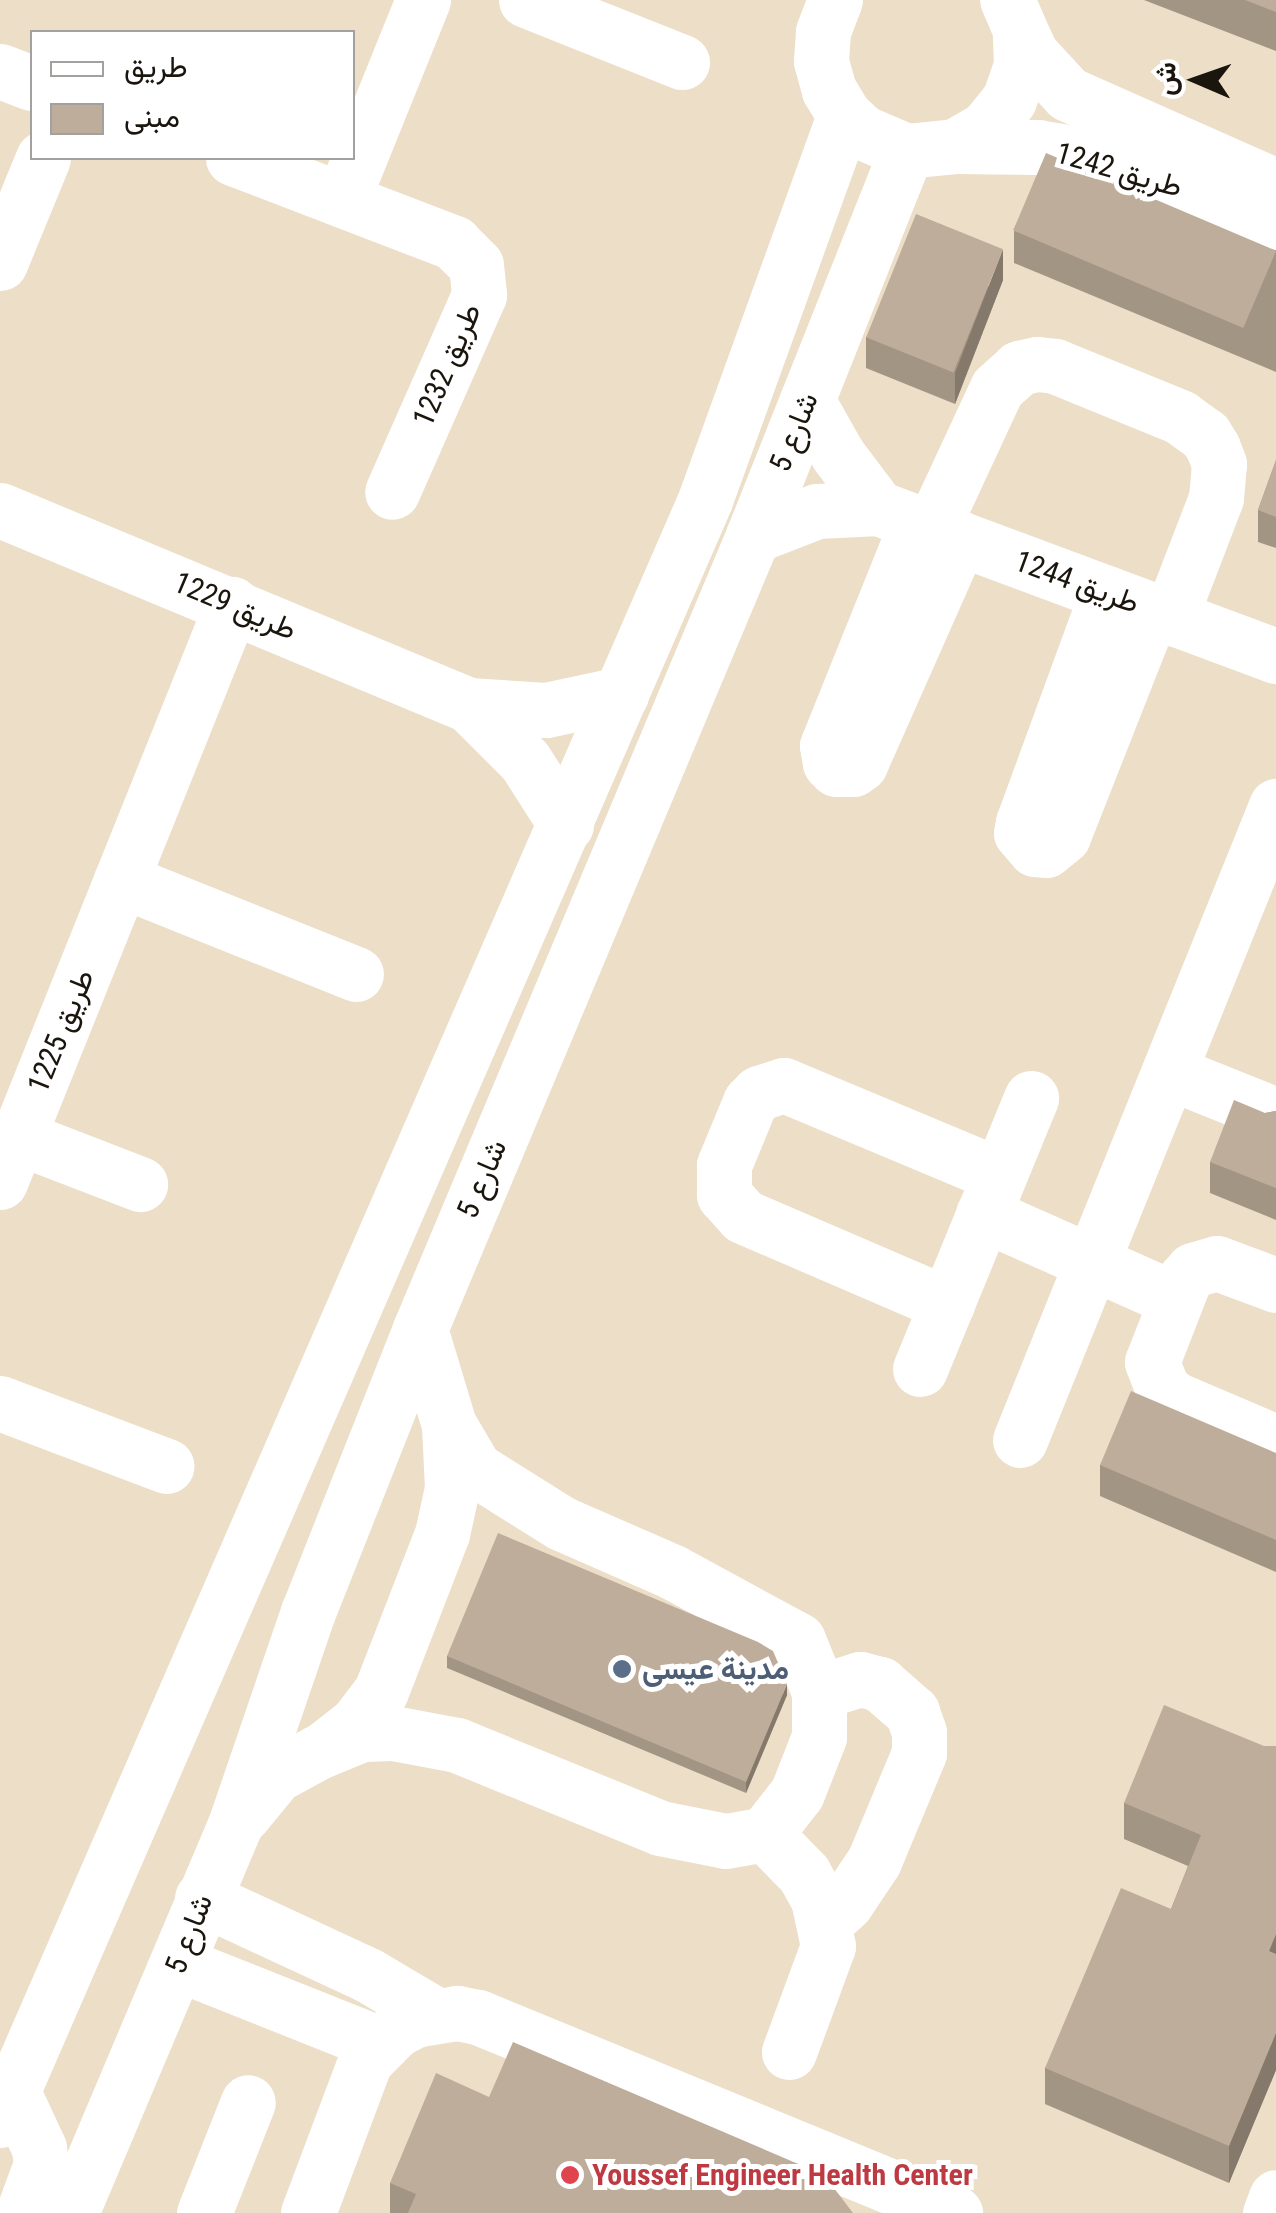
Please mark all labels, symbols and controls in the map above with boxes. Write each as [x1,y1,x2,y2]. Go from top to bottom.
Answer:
legend [30,30,355,160]
north arrow [1146,30,1246,130]
text: طريق [124,49,188,84]
text: ش [1148,62,1183,96]
text: مبنى [124,99,180,134]
street label: طريق 1242 [1052,135,1186,205]
street label: طريق 1232 [405,298,489,432]
street label: شارع 5 [762,387,826,477]
street label: طريق 1244 [1010,543,1144,621]
street label: طريق 1229 [168,564,302,648]
street label: طريق 1225 [20,964,102,1098]
street label: شارع 5 [449,1134,515,1224]
place label: مدينة عيسى [642,1651,789,1687]
marker: مدينة عيسى [611,1658,633,1680]
street label: شارع 5 [157,1889,221,1979]
place label: Youssef Engineer Health Center [592,2157,973,2193]
marker: Youssef Engineer Health Center [557,2162,583,2188]

